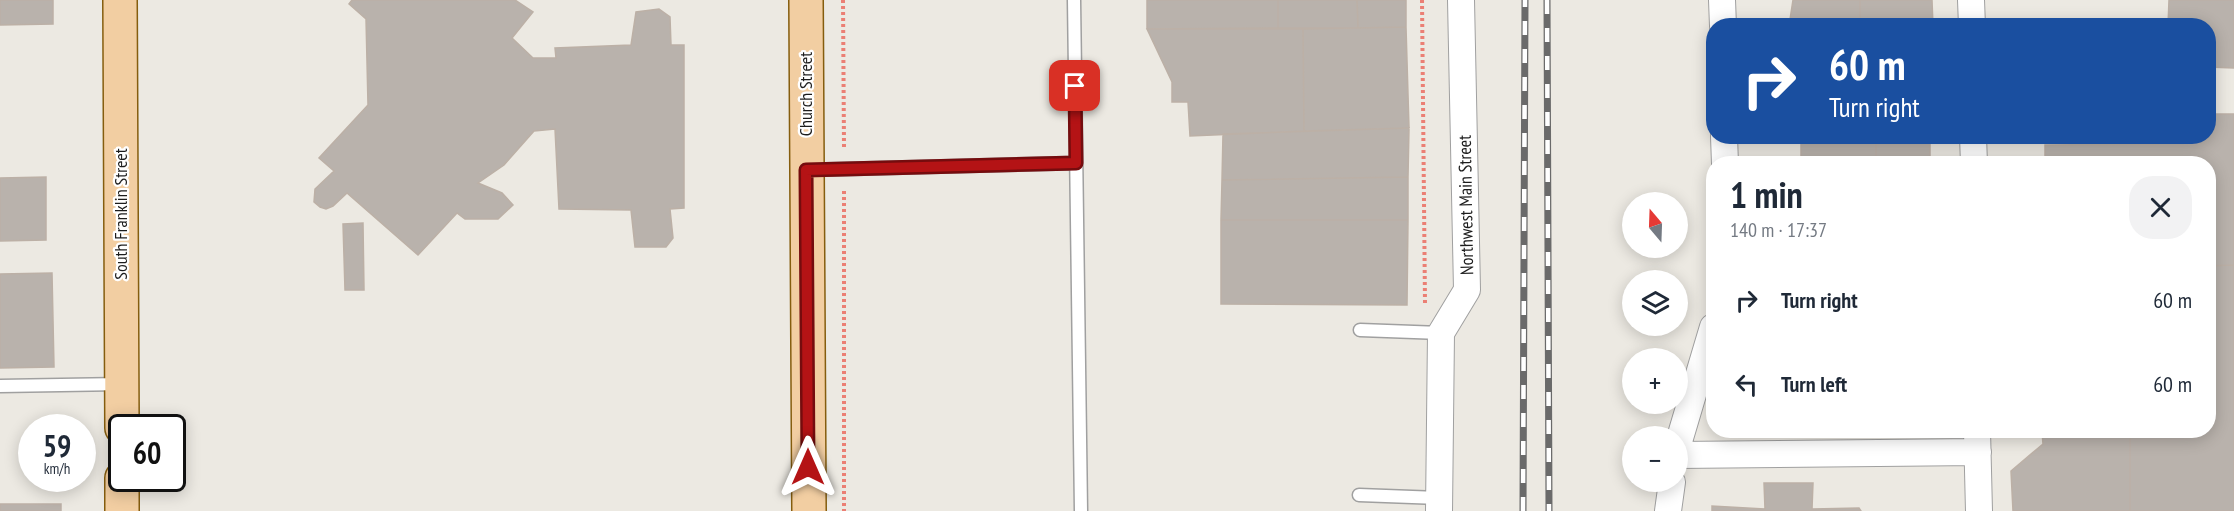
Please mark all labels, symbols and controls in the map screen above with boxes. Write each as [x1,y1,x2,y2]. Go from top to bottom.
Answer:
text: 60 m [1829,37,1906,92]
icon: right [1730,42,1808,120]
street label: Church Street [794,52,817,136]
pin [1049,60,1100,111]
icon: arrive [1058,69,1091,102]
text: Turn right [1829,90,1920,124]
street label: Northwest Main Street [1453,135,1478,275]
street label: South Franklin Street [109,148,132,280]
text: 1 min [1730,171,1803,218]
button: close [2129,176,2192,239]
north arrow [1622,192,1688,258]
map controls [1622,192,1688,492]
text: 140 m · 17:37 [1730,217,1827,243]
button: layers [1622,270,1688,336]
icon: right [1730,284,1763,317]
text: Turn right [1781,286,1858,314]
text: 60 m [2153,286,2192,314]
button: + [1622,348,1688,414]
icon: left [1730,368,1763,401]
text: Turn left [1781,370,1847,398]
text: 60 m [2153,370,2192,398]
speed limit sign: 60 [108,414,186,492]
text: 59 [43,426,71,465]
button: − [1622,426,1688,492]
position arrow [776,435,840,499]
text: km/h [44,459,70,478]

